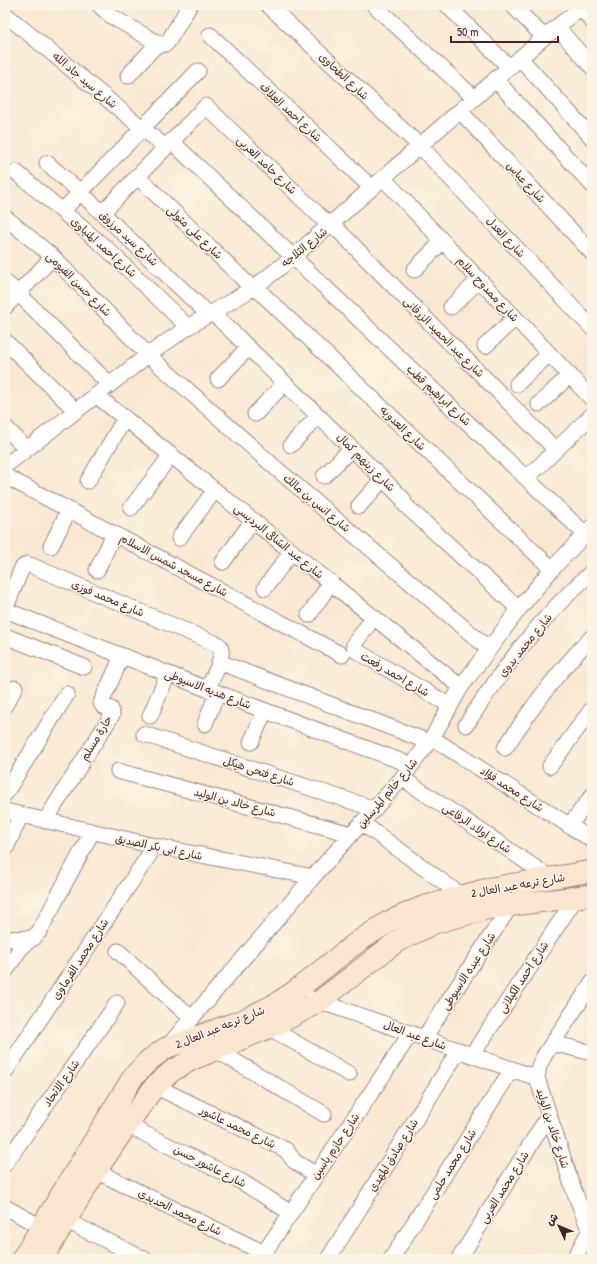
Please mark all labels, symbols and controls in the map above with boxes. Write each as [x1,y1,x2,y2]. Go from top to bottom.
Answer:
scale bar [451,18,558,44]
text: 50 m [457,23,478,40]
street label: شارع سيد جاد الله [49,49,120,113]
street label: شارع الطحاوى [315,50,372,104]
street label: شارع أحمد العلاف [256,80,325,146]
street label: شارع حامد العربى [233,133,300,198]
street label: شارع عباس [502,159,549,207]
street label: شارع على متولى [163,202,225,263]
street label: شارع سيد مرزوق [95,207,161,270]
street label: شارع احمد المنياوى [67,214,140,282]
street label: شارع العدل [482,214,528,262]
street label: شارع الثلاجه [278,224,331,271]
street label: شارع حسن الفيومى [42,249,114,321]
street label: شارع ممدوح سلام [453,253,522,326]
street label: شارع عبد الحميد الزرقانى [399,294,487,382]
street label: شارع ابراهيم قطب [403,362,474,430]
street label: شارع العدويه [376,403,429,455]
street label: شارع زينهم كمال [332,430,398,496]
street label: شارع انس بن مالك [279,471,353,537]
street label: شارع عبد الشافى البرديسى [230,500,327,583]
street label: شارع مسجد شمس الاسلام [117,531,230,601]
street label: شارع محمد فوزى [69,576,146,621]
street label: شارع محمد بدوى [495,610,556,681]
street label: شارع احمد رفعت [357,649,432,701]
street label: شارع هديه الاسيوطى [162,666,253,714]
street label: حارة مسلم [77,713,117,764]
street label: شارع فتحى هيكل [221,753,296,791]
street label: شارع خاتم المرسلين [354,755,422,832]
street label: شارع محمد فؤاد [476,763,546,816]
street label: شارع خالد بن الوليد [192,784,277,822]
street label: شارع اولاد الرفاعى [439,800,514,858]
street label: شارع ابى بكر الصديق [114,831,204,865]
street label: شارع ترعه عبد العال 2 [470,870,567,902]
street label: شارع محمد الفرماوى [49,916,113,1003]
street label: شارع عبده الاسيوطى [438,929,500,1014]
street label: شارع أحمد الكيلانى [495,939,553,1016]
street label: شارع ترعه عبد العال 2 [173,1003,268,1053]
street label: شارع عبد العال [381,1017,448,1055]
street label: شارع الاتحاد [40,1057,84,1110]
street label: شارع خالد بن الوليد [532,1086,573,1171]
street label: شارع محمد عاشور [196,1102,278,1153]
street label: شارع حازم ياسين [308,1110,364,1183]
street label: شارع صادق المهدى [365,1116,423,1195]
street label: شارع محمد حلمى [425,1126,481,1203]
street label: شارع عاشور حسن [171,1142,249,1192]
street label: شارع محمد العربى [476,1148,533,1227]
street label: شارع محمد الحديدى [135,1186,224,1240]
north arrow [539,1206,579,1246]
text: ش [543,1210,561,1228]

